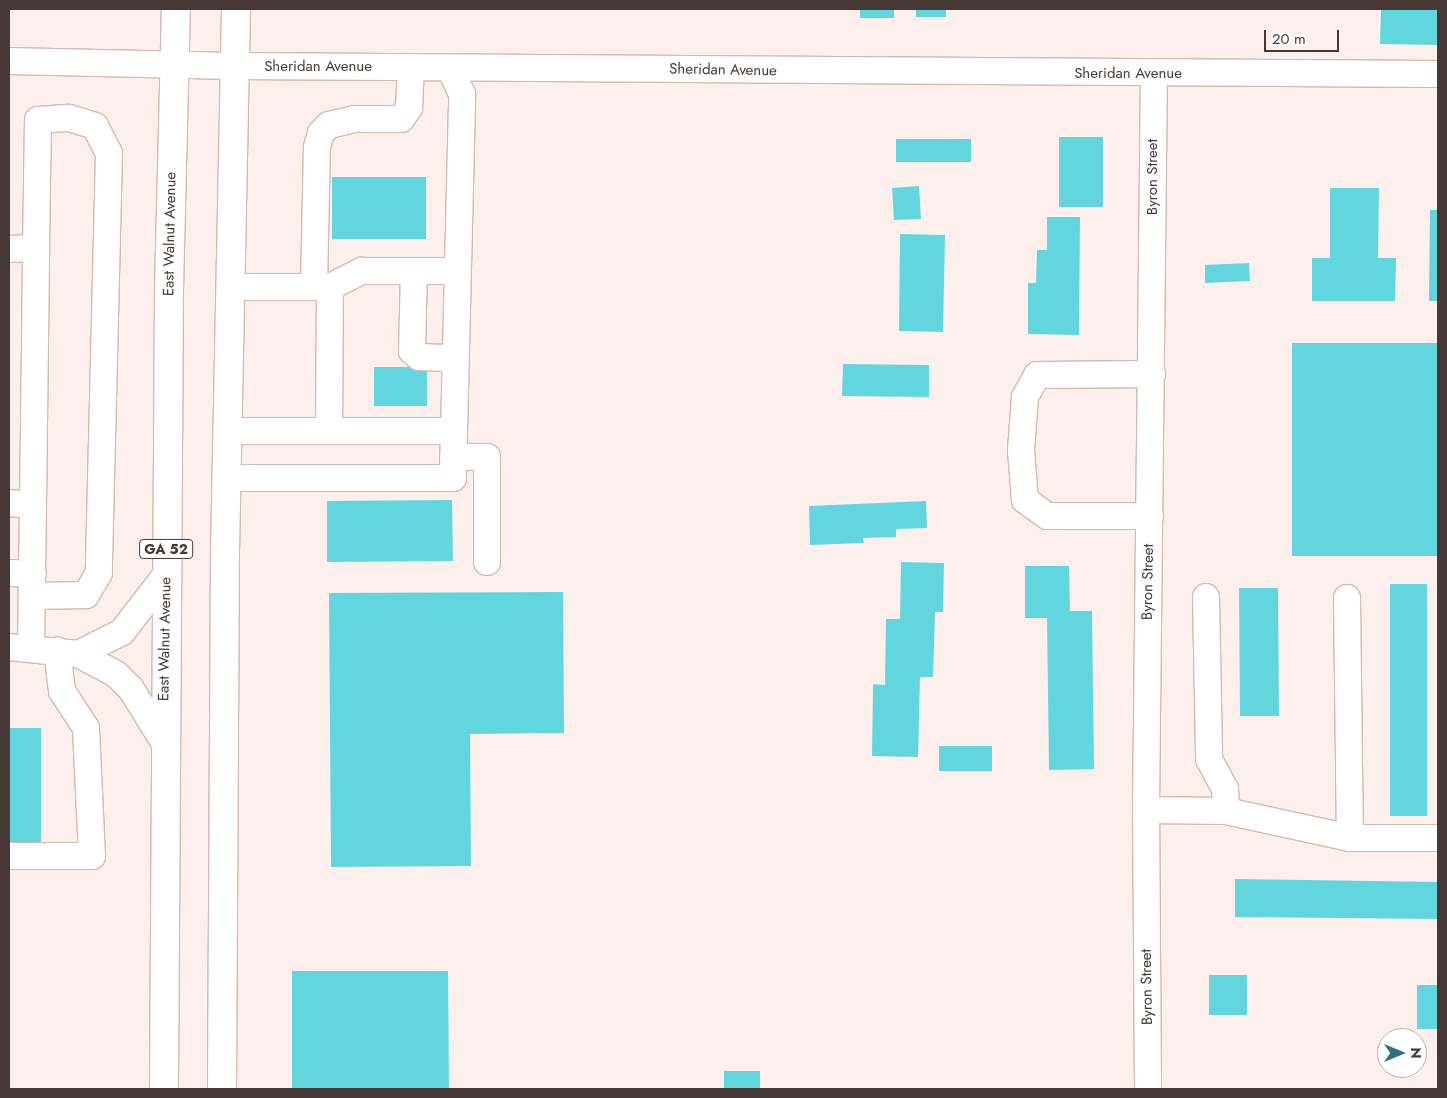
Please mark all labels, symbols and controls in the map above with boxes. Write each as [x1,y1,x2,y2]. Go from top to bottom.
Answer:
scale bar [1267,20,1342,52]
text: 20 m [1272,28,1306,50]
street label: Sheridan Avenue [264,58,372,76]
street label: Sheridan Avenue [669,60,777,80]
street label: Sheridan Avenue [1074,65,1182,83]
street label: Byron Street [1144,139,1162,215]
street label: East Walnut Avenue [160,172,180,296]
road number: GA 52 [138,538,194,560]
street label: Byron Street [1138,544,1158,620]
street label: East Walnut Avenue [155,577,175,701]
street label: Byron Street [1137,949,1157,1025]
north arrow [1377,1028,1427,1078]
text: N [1406,1047,1426,1059]

